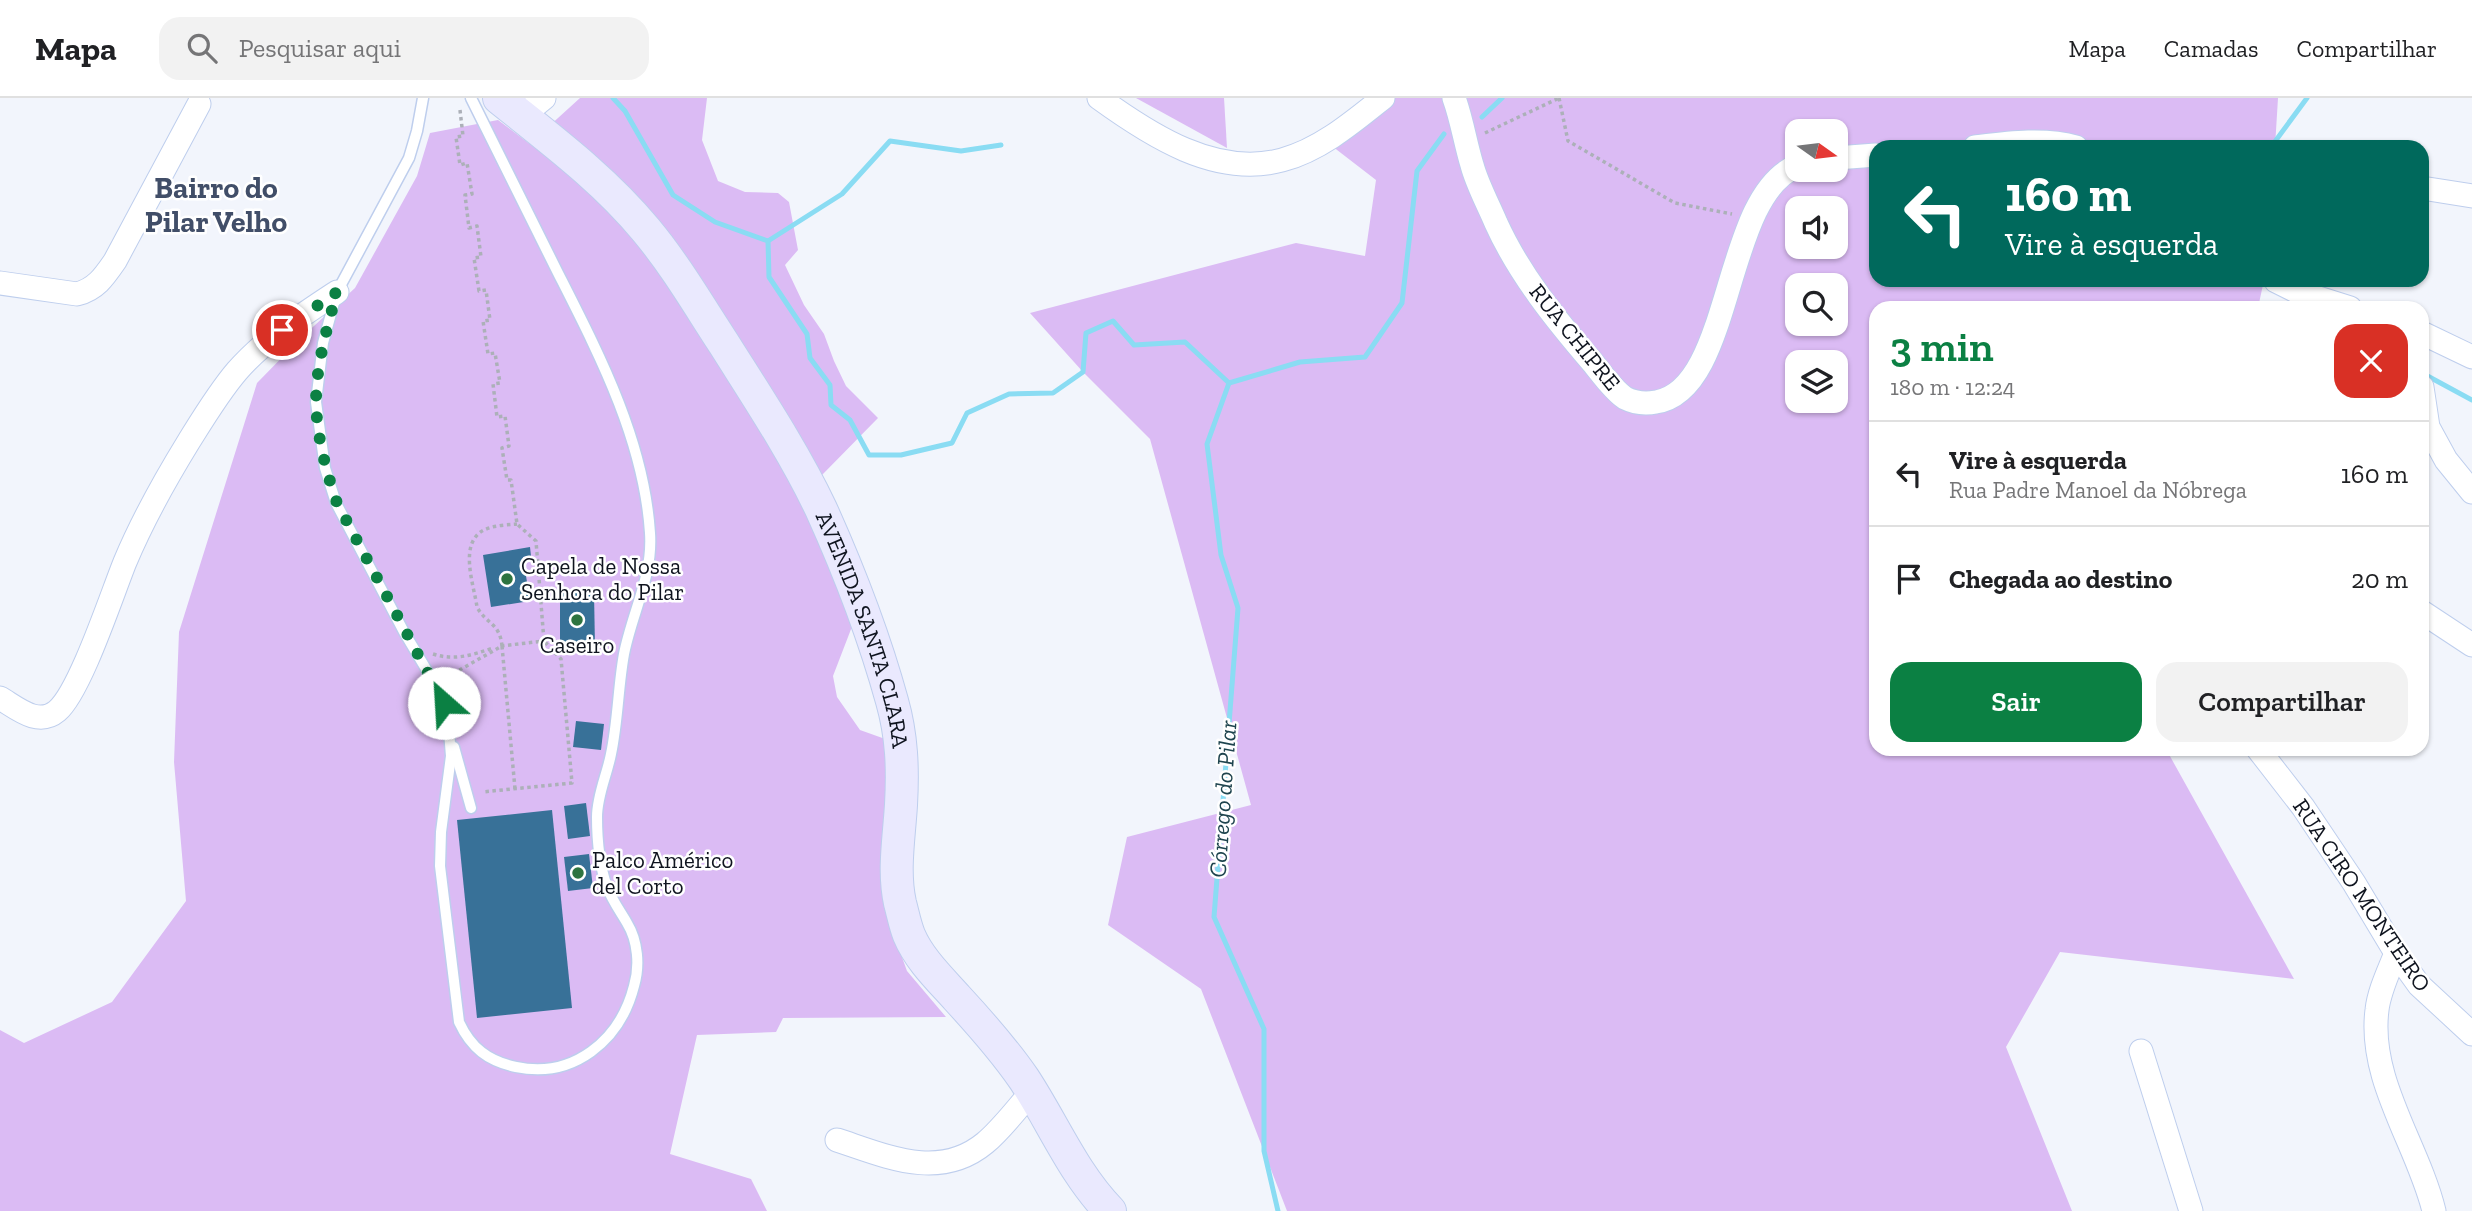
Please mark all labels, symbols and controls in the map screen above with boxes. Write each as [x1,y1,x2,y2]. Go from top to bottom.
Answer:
search box [159,17,649,80]
text: Mapa [35,29,117,68]
icon: search [183,29,221,67]
text: Pesquisar aqui [239,32,401,64]
text: Mapa [2068,34,2126,63]
text: Camadas [2164,34,2258,63]
text: Compartilhar [2296,34,2437,63]
north arrow [1785,119,1848,182]
map controls [1785,119,1848,413]
text: 160 m [2005,165,2131,224]
icon: left [1890,168,1981,259]
district label: Bairro do Pilar Velho [145,170,288,240]
button: sound [1785,196,1848,259]
text: Vire à esquerda [2005,225,2218,263]
button: search [1785,273,1848,336]
street label: RUA CHIPRE [1523,278,1627,396]
pin [252,300,312,360]
icon: arrive [263,311,301,349]
text: 3 min [1890,321,1994,372]
button: close [2334,324,2408,398]
button: layers [1785,350,1848,413]
text: 180 m · 12:24 [1890,373,2015,401]
text: Vire à esquerda [1949,444,2127,476]
icon: left [1890,455,1928,493]
text: 160 m [2341,458,2408,490]
text: Rua Padre Manoel da Nóbrega [1949,476,2247,504]
street label: AVENIDA SANTA CLARA [810,507,915,751]
place label: Capela de Nossa Senhora do Pilar [521,552,684,606]
icon: arrive [1890,560,1928,598]
text: Chegada ao destino [1949,563,2172,595]
text: 20 m [2351,563,2408,595]
marker: Capela de Nossa Senhora do Pilar [499,571,515,587]
marker: Caseiro [569,612,585,628]
place label: Caseiro [540,631,614,659]
button: Sair [1890,662,2142,742]
button: Compartilhar [2156,662,2408,742]
position arrow [407,666,481,740]
water label: Córrego do Pilar [1203,719,1243,878]
street label: RUA CIRO MONTEIRO [2287,793,2437,997]
place label: Palco Américo del Corto [592,846,733,900]
marker: Palco Américo del Corto [570,865,586,881]

